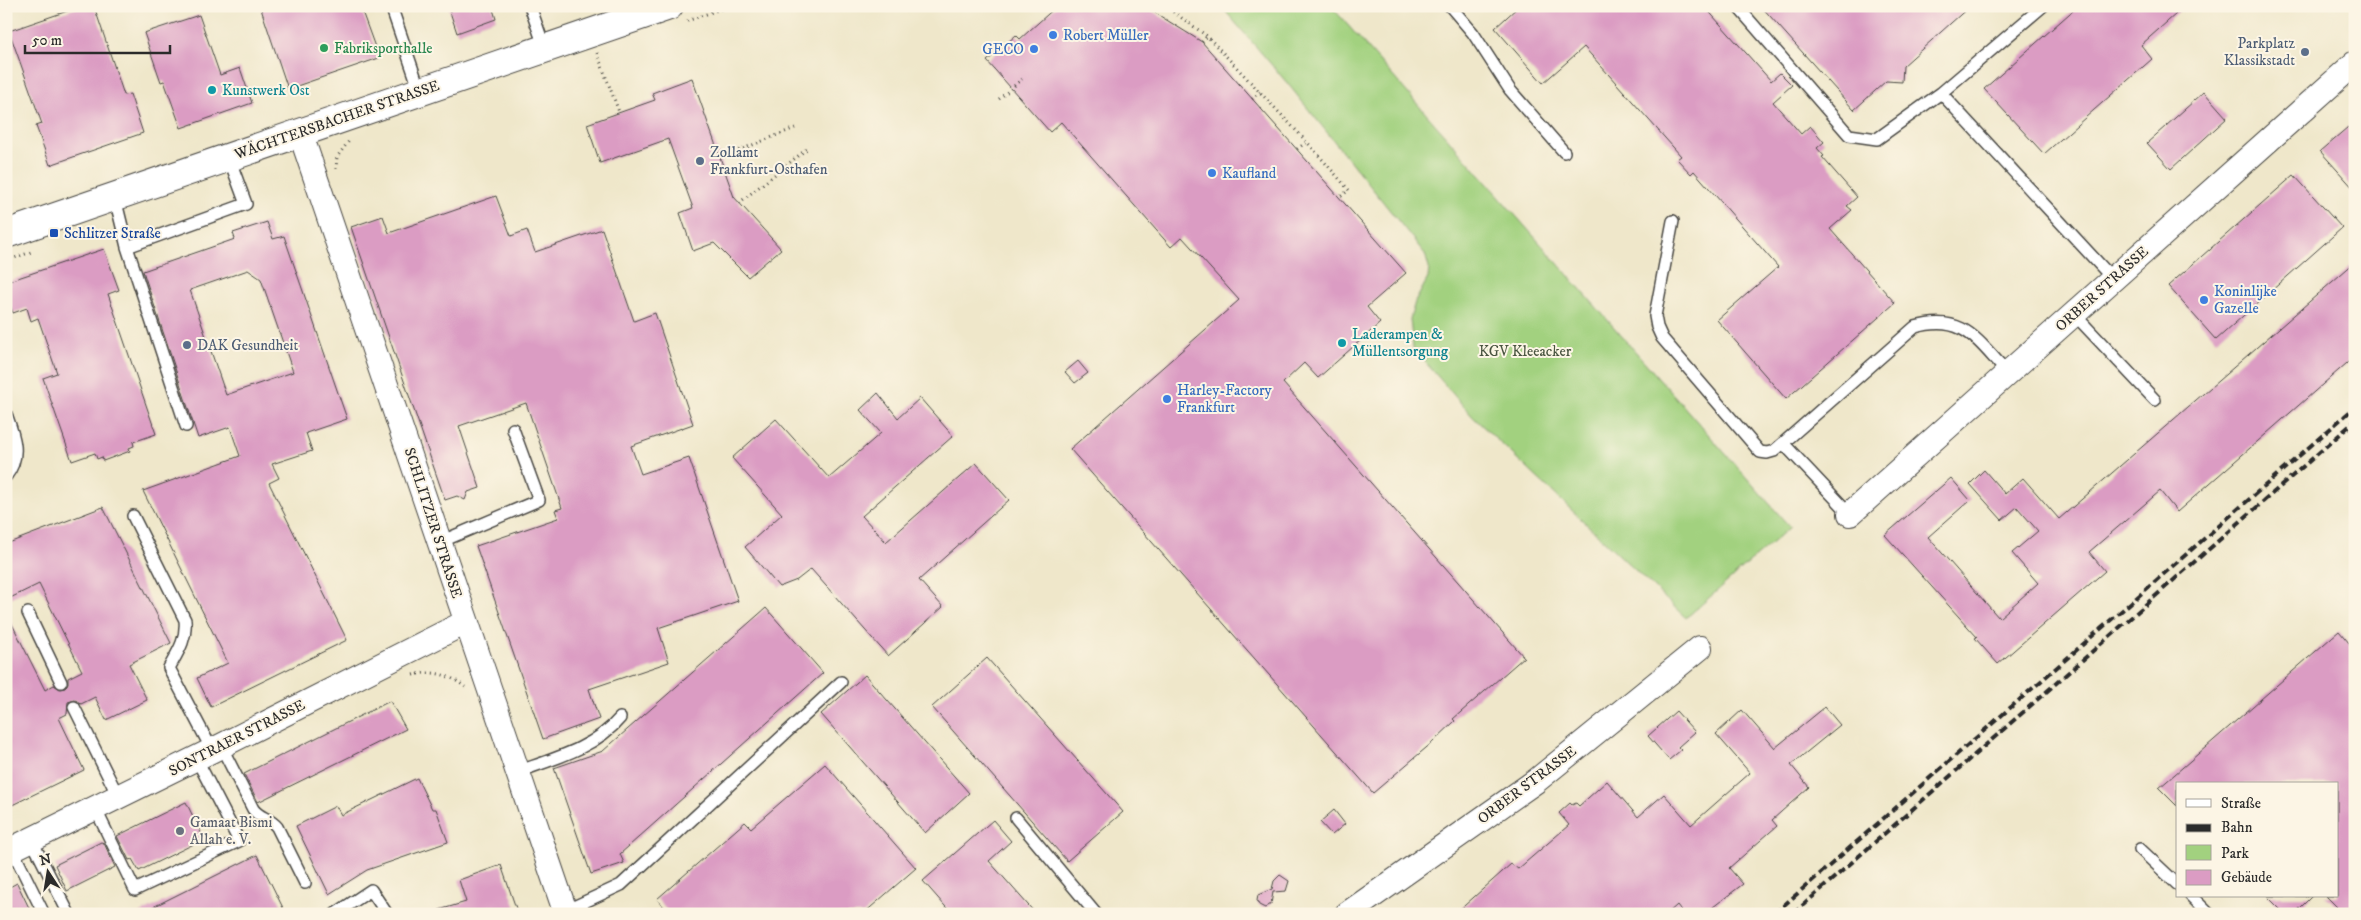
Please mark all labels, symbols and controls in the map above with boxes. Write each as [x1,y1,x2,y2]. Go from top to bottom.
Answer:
scale bar [25,22,170,54]
place label: Robert Müller [1063,26,1149,45]
marker: Robert Müller [1047,29,1059,41]
text: 50 m [32,31,62,50]
place label: Parkplatz Klassikstadt [2224,34,2295,70]
place label: Fabriksporthalle [334,39,433,58]
place label: GECO [982,40,1024,59]
marker: Fabriksporthalle [318,42,330,54]
marker: GECO [1028,43,1040,55]
marker: Parkplatz Klassikstadt [2299,46,2311,58]
street label: WÄCHTERSBACHER STRASSE [231,76,442,164]
place label: Kunstwerk Ost [222,81,310,100]
marker: Kunstwerk Ost [206,84,218,96]
place label: Zollamt Frankfurt-Osthafen [710,143,828,179]
marker: Zollamt Frankfurt-Osthafen [694,155,706,167]
place label: Kaufland [1222,164,1277,183]
marker: Kaufland [1206,167,1218,179]
place label: Schlitzer Straße [64,224,161,243]
marker: Schlitzer Straße [48,227,60,239]
street label: ORBER STRASSE [2051,242,2153,336]
place label: Koninlijke Gazelle [2214,282,2277,318]
marker: Koninlijke Gazelle [2198,294,2210,306]
place label: Laderampen & Müllentsorgung [1352,325,1449,361]
place label: DAK Gesundheit [197,336,298,355]
marker: Laderampen & Müllentsorgung [1336,337,1348,349]
marker: DAK Gesundheit [181,339,193,351]
park label: KGV Kleeacker [1479,342,1572,361]
place label: Harley-Factory Frankfurt [1177,381,1273,417]
marker: Harley-Factory Frankfurt [1161,393,1173,405]
street label: SCHLITZER STRASSE [400,445,466,601]
street label: SONTRAER STRASSE [166,695,309,781]
street label: ORBER STRASSE [1474,741,1580,828]
legend [2176,782,2338,898]
text: Straße [2221,794,2261,813]
place label: Gamaat Bismi Allah e. V. [190,813,272,849]
text: Bahn [2221,818,2253,837]
marker: Gamaat Bismi Allah e. V. [174,825,186,837]
text: Park [2221,844,2250,863]
north arrow [22,848,72,898]
text: N [38,850,53,870]
text: Gebäude [2221,868,2272,887]

